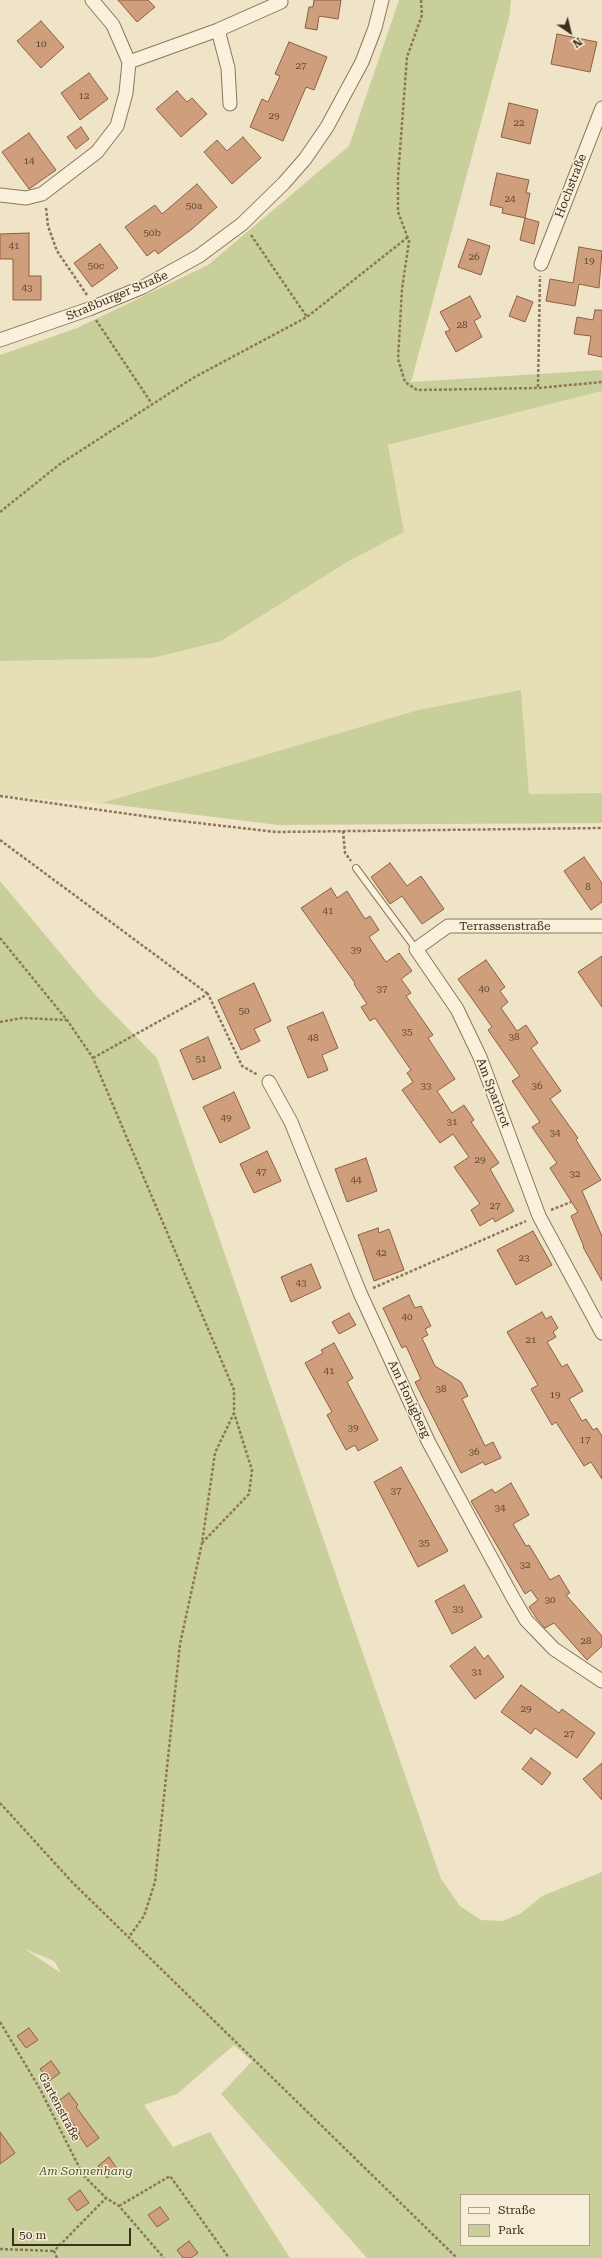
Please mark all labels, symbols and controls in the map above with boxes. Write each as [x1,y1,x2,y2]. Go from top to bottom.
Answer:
north arrow [550,12,590,52]
text: N [570,34,584,50]
house number: 10 [35,38,47,50]
house number: 27 [295,60,307,72]
house number: 12 [78,90,90,102]
house number: 29 [268,110,280,122]
house number: 22 [513,117,525,129]
street label: Hochstraße [552,152,590,220]
house number: 14 [23,155,35,167]
house number: 24 [504,193,516,205]
house number: 50a [186,200,202,212]
house number: 50b [143,227,161,239]
house number: 41 [8,240,20,252]
house number: 26 [468,251,480,263]
house number: 19 [583,255,595,267]
house number: 50c [88,260,104,272]
street label: Straßburger Straße [64,268,170,324]
house number: 43 [21,282,33,294]
house number: 28 [456,319,468,331]
house number: 8 [585,881,591,893]
house number: 41 [322,905,334,917]
street label: Terrassenstraße [459,919,551,933]
house number: 39 [350,944,362,956]
house number: 37 [376,983,388,995]
house number: 40 [478,983,490,995]
house number: 50 [238,1005,250,1017]
house number: 35 [401,1026,413,1038]
house number: 38 [508,1031,520,1043]
house number: 48 [307,1032,319,1044]
house number: 51 [195,1053,207,1065]
street label: Am Sparbrot [473,1056,513,1130]
house number: 33 [420,1080,432,1092]
house number: 36 [531,1080,543,1092]
house number: 49 [220,1112,232,1124]
house number: 31 [446,1116,458,1128]
house number: 34 [549,1127,561,1139]
house number: 29 [474,1154,486,1166]
house number: 47 [255,1166,267,1178]
house number: 32 [569,1168,581,1180]
house number: 44 [350,1174,362,1186]
house number: 27 [489,1200,501,1212]
house number: 42 [375,1247,387,1259]
house number: 23 [518,1252,530,1264]
house number: 43 [295,1277,307,1289]
house number: 40 [401,1311,413,1323]
house number: 21 [525,1334,537,1346]
street label: Am Honigberg [385,1358,433,1440]
house number: 41 [323,1365,335,1377]
house number: 38 [435,1383,447,1395]
house number: 19 [549,1389,561,1401]
house number: 39 [347,1422,359,1434]
house number: 17 [579,1434,591,1446]
house number: 36 [468,1446,480,1458]
house number: 37 [390,1485,402,1497]
house number: 34 [494,1502,506,1514]
house number: 35 [418,1537,430,1549]
house number: 32 [519,1559,531,1571]
house number: 30 [544,1594,556,1606]
house number: 33 [452,1603,464,1615]
house number: 28 [580,1635,592,1647]
house number: 31 [471,1666,483,1678]
house number: 29 [520,1703,532,1715]
house number: 27 [563,1728,575,1740]
street label: Gartenstraße [35,2070,83,2144]
park label: Am Sonnenhang [39,2164,133,2178]
legend [460,2194,590,2246]
text: Straße [498,2203,535,2217]
scale bar [14,2220,133,2246]
text: Park [498,2223,524,2237]
text: 50 m [19,2228,46,2242]

